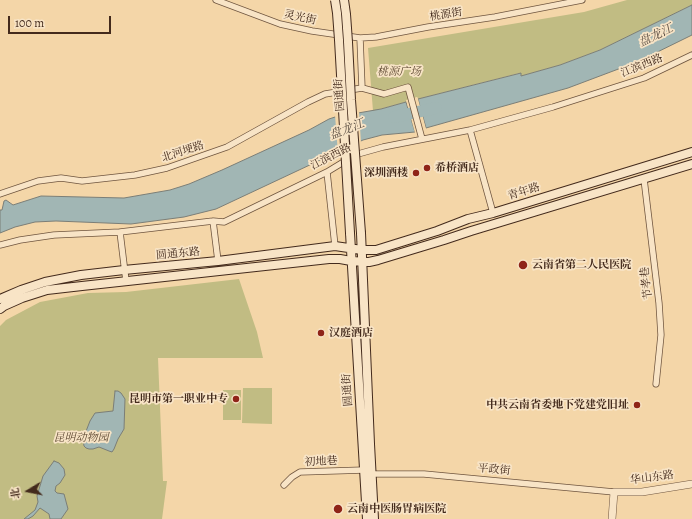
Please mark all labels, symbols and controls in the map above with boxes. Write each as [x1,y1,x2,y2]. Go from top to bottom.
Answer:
street label: 桃源街 [429,6,463,24]
scale bar [10,8,113,34]
street label: 灵光街 [282,8,318,28]
text: 100 m [15,15,44,31]
water label: 盘龙江 [637,22,675,50]
street label: 江滨西路 [619,52,665,80]
park label: 桃源广场 [377,65,421,79]
street label: 园通街 [332,78,348,112]
water label: 盘龙江 [328,117,366,143]
street label: 北河埂路 [160,139,206,165]
street label: 江滨西路 [308,141,354,173]
place label: 希桥酒店 [435,161,479,175]
marker: 希桥酒店 [422,163,432,173]
place label: 深圳酒楼 [364,166,408,180]
marker: 深圳酒楼 [411,168,421,178]
street label: 青年路 [506,181,542,203]
street label: 圆通东路 [156,246,200,262]
place label: 云南省第二人民医院 [532,258,631,272]
marker: 云南省第二人民医院 [517,259,529,271]
street label: 节孝巷 [638,266,656,300]
place label: 汉庭酒店 [329,326,373,340]
marker: 汉庭酒店 [316,328,326,338]
street label: 圆通街 [340,373,356,407]
place label: 昆明市第一职业中专 [129,392,228,406]
marker: 昆明市第一职业中专 [231,394,241,404]
place label: 中共云南省委地下党建党旧址 [486,398,629,412]
marker: 中共云南省委地下党建党旧址 [632,400,642,410]
park label: 昆明动物园 [54,431,108,445]
street label: 初地巷 [304,455,338,469]
street label: 平政街 [477,462,511,478]
street label: 华山东路 [629,469,675,487]
north arrow [8,471,48,511]
text: 北 [7,486,24,500]
place label: 云南中医肠胃病医院 [347,502,446,516]
marker: 云南中医肠胃病医院 [332,503,344,515]

